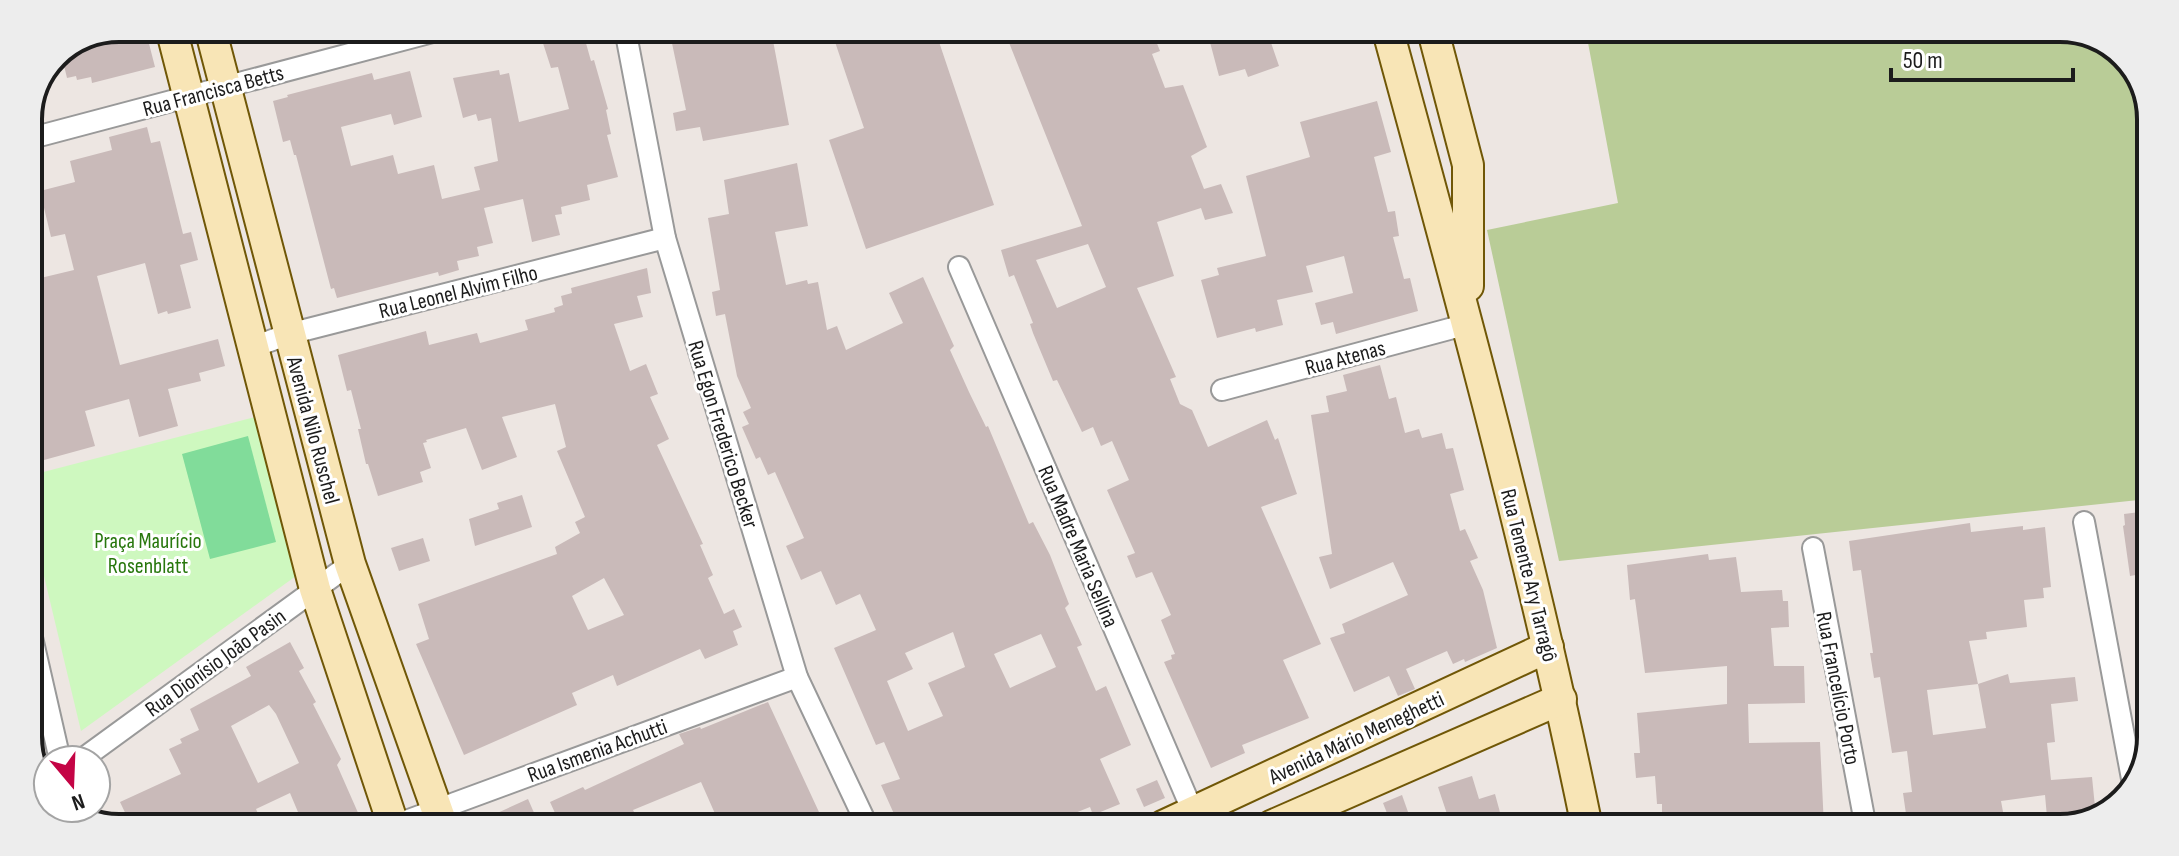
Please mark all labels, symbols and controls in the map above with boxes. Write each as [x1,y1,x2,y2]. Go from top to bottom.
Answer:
scale bar [1891,32,2073,82]
text: 50 m [1903,46,1943,75]
street label: Rua Francisca Betts [140,60,287,123]
street label: Rua Leonel Alvim Filho [376,260,540,325]
street label: Rua Atenas [1302,335,1389,382]
street label: Rua Egon Frederico Becker [681,337,764,531]
street label: Avenida Nilo Ruschel [280,353,345,507]
street label: Rua Madre Maria Sellina [1031,462,1124,632]
street label: Rua Tenente Ary Tarragô [1494,486,1563,665]
park label: Praça Maurício Rosenblatt [94,528,202,580]
street label: Rua Dionísio João Pasin [140,603,291,723]
street label: Rua Francelício Porto [1809,609,1866,767]
street label: Avenida Mário Meneghetti [1264,686,1449,791]
street label: Rua Ismenia Achutti [524,714,671,789]
north arrow [32,744,112,824]
text: N [68,787,88,816]

